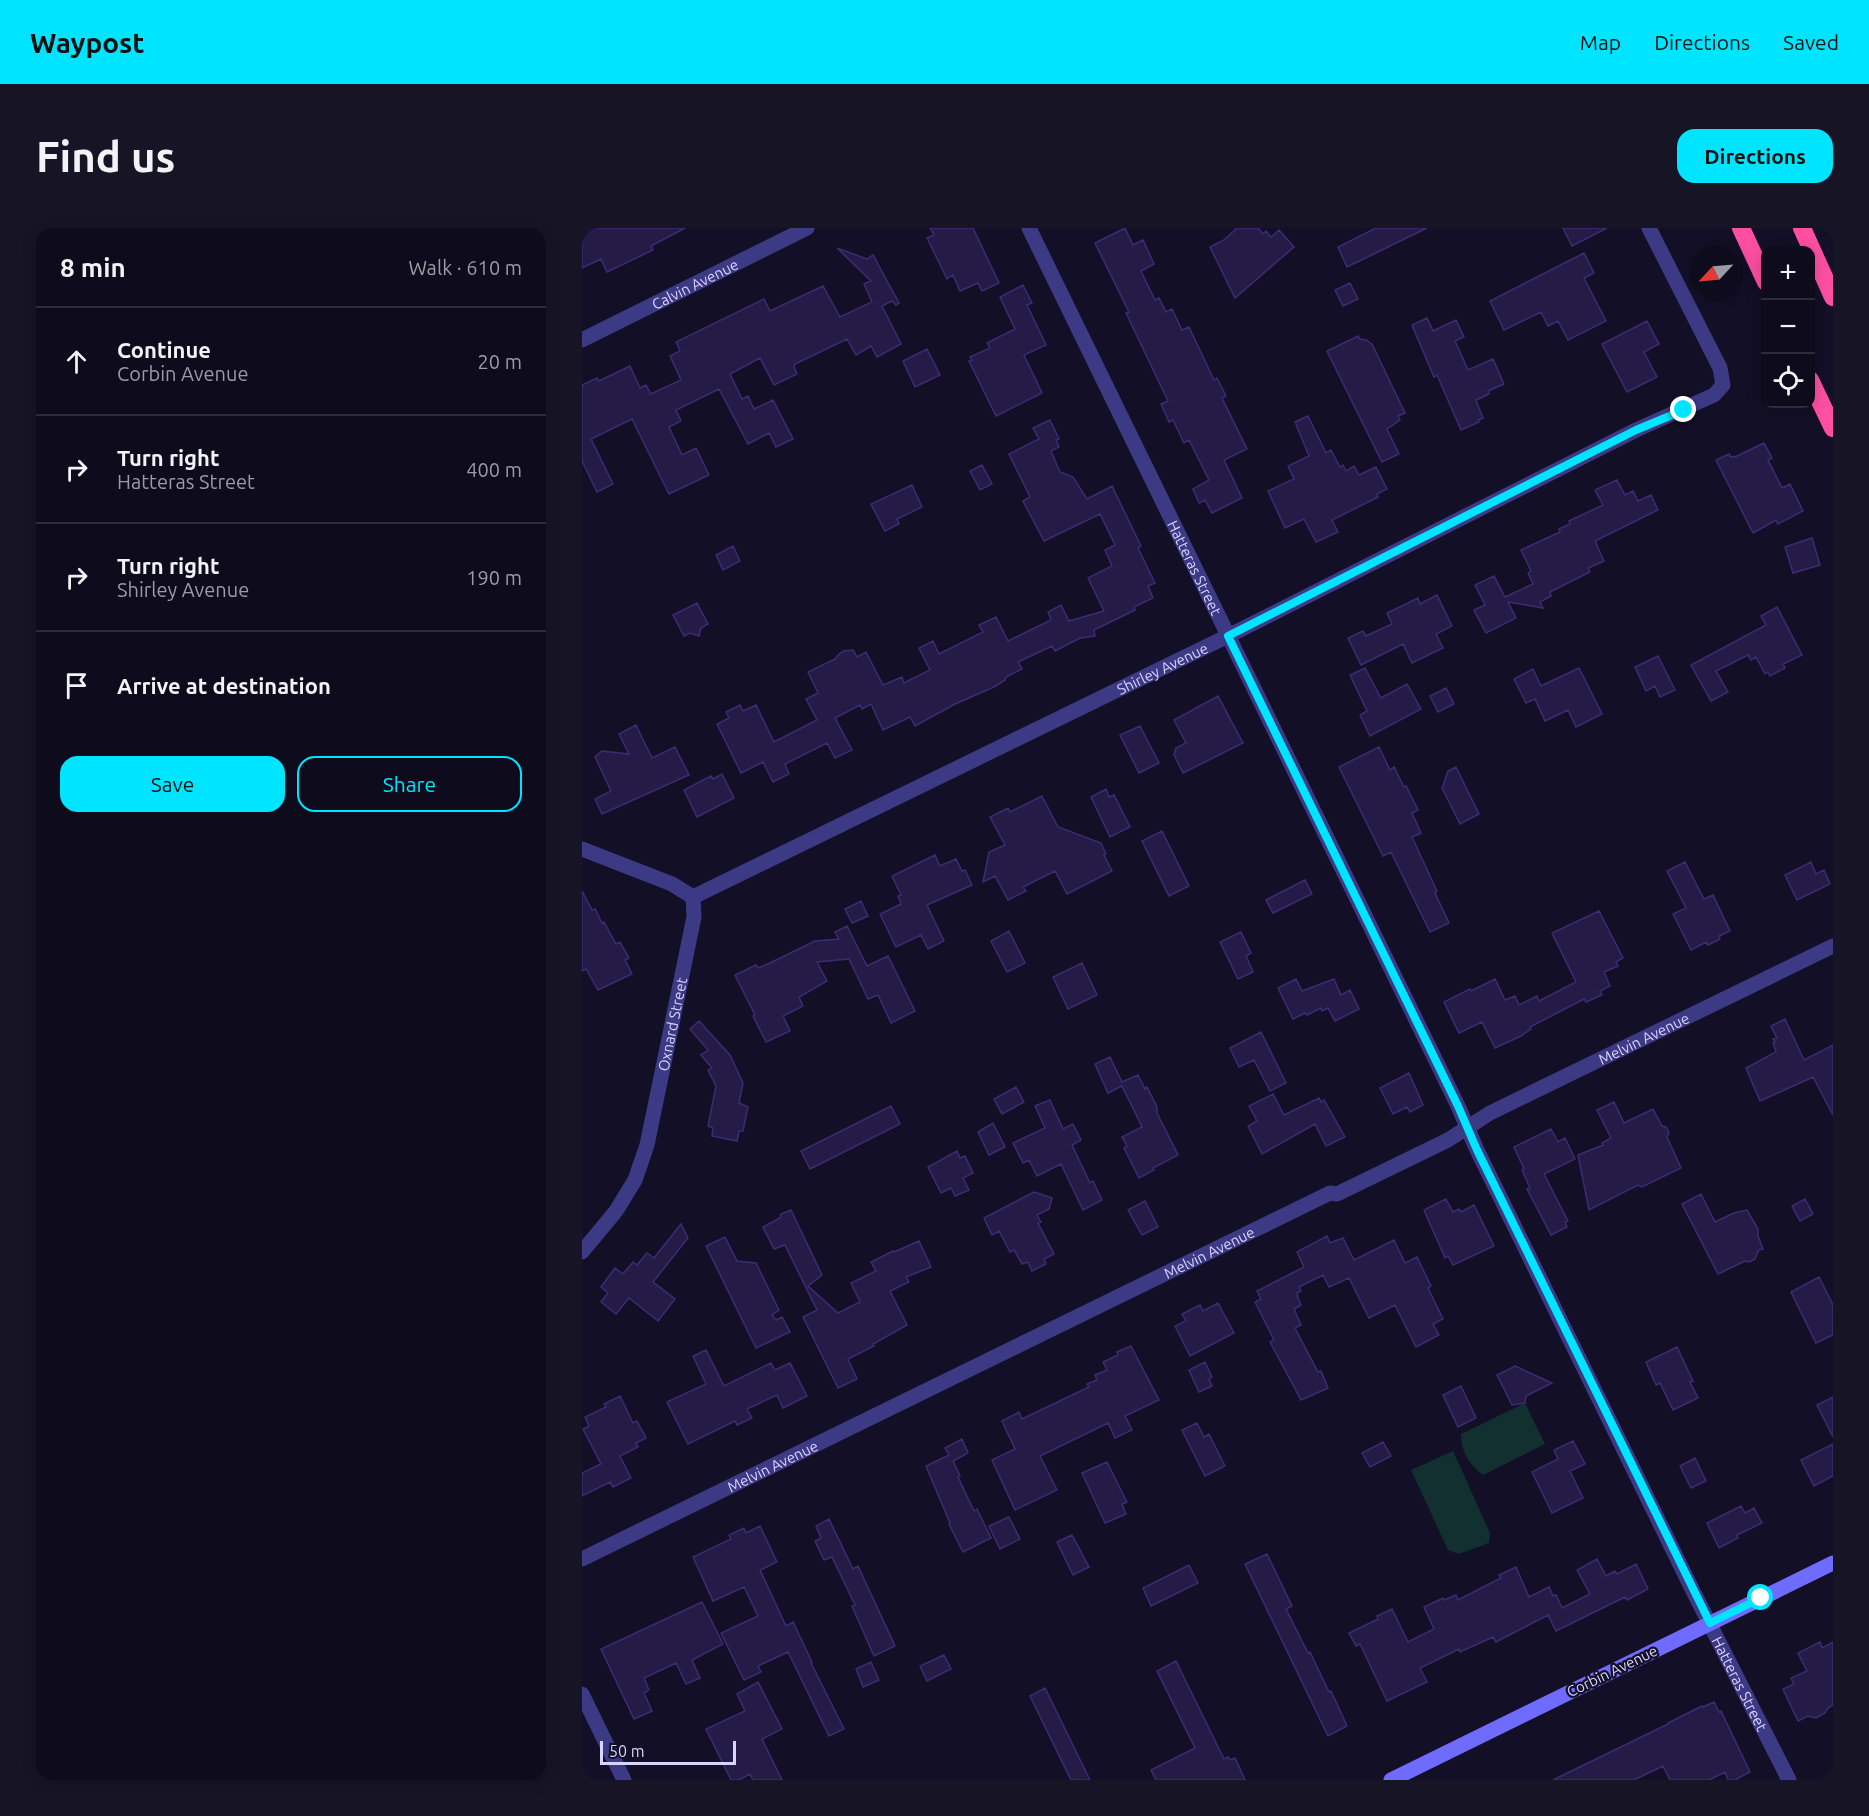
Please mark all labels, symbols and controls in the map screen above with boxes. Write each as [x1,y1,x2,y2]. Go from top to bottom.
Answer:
text: Waypost [30,27,144,58]
text: Map [1580,30,1621,54]
text: Directions [1654,30,1750,54]
text: Saved [1783,30,1839,54]
button: Directions [1677,129,1833,183]
text: Find us [36,133,175,180]
north arrow [1689,246,1743,300]
map controls [1761,246,1815,408]
button: + [1761,246,1815,300]
text: 8 min [60,253,126,282]
street label: Calvin Avenue [649,255,741,313]
text: Walk · 610 m [409,256,522,279]
button: − [1761,300,1815,354]
text: Continue [117,337,211,362]
icon: ahead [60,345,93,378]
text: 20 m [478,350,522,373]
button: locate [1761,354,1815,408]
text: Corbin Avenue [117,362,248,385]
route end [1670,396,1696,422]
text: Turn right [117,445,219,470]
icon: right [60,453,93,486]
text: 400 m [466,458,522,481]
text: Hatteras Street [117,470,255,493]
street label: Hatteras Street [1165,517,1225,618]
text: Turn right [117,553,219,578]
icon: right [60,561,93,594]
text: 190 m [466,566,522,589]
text: Shirley Avenue [117,578,249,601]
street label: Shirley Avenue [1114,639,1210,698]
icon: arrive [60,669,93,702]
text: Arrive at destination [117,673,331,698]
button: Save [60,756,285,812]
button: Share [297,756,522,812]
street label: Oxnard Street [654,976,690,1073]
street label: Melvin Avenue [1595,1009,1692,1067]
street label: Melvin Avenue [1161,1223,1257,1282]
street label: Melvin Avenue [724,1436,821,1495]
route start [1747,1584,1773,1610]
street label: Hatteras Street [1709,1634,1771,1734]
street label: Corbin Avenue [1564,1642,1660,1700]
scale bar [600,1738,736,1766]
text: 50 m [609,1742,645,1760]

